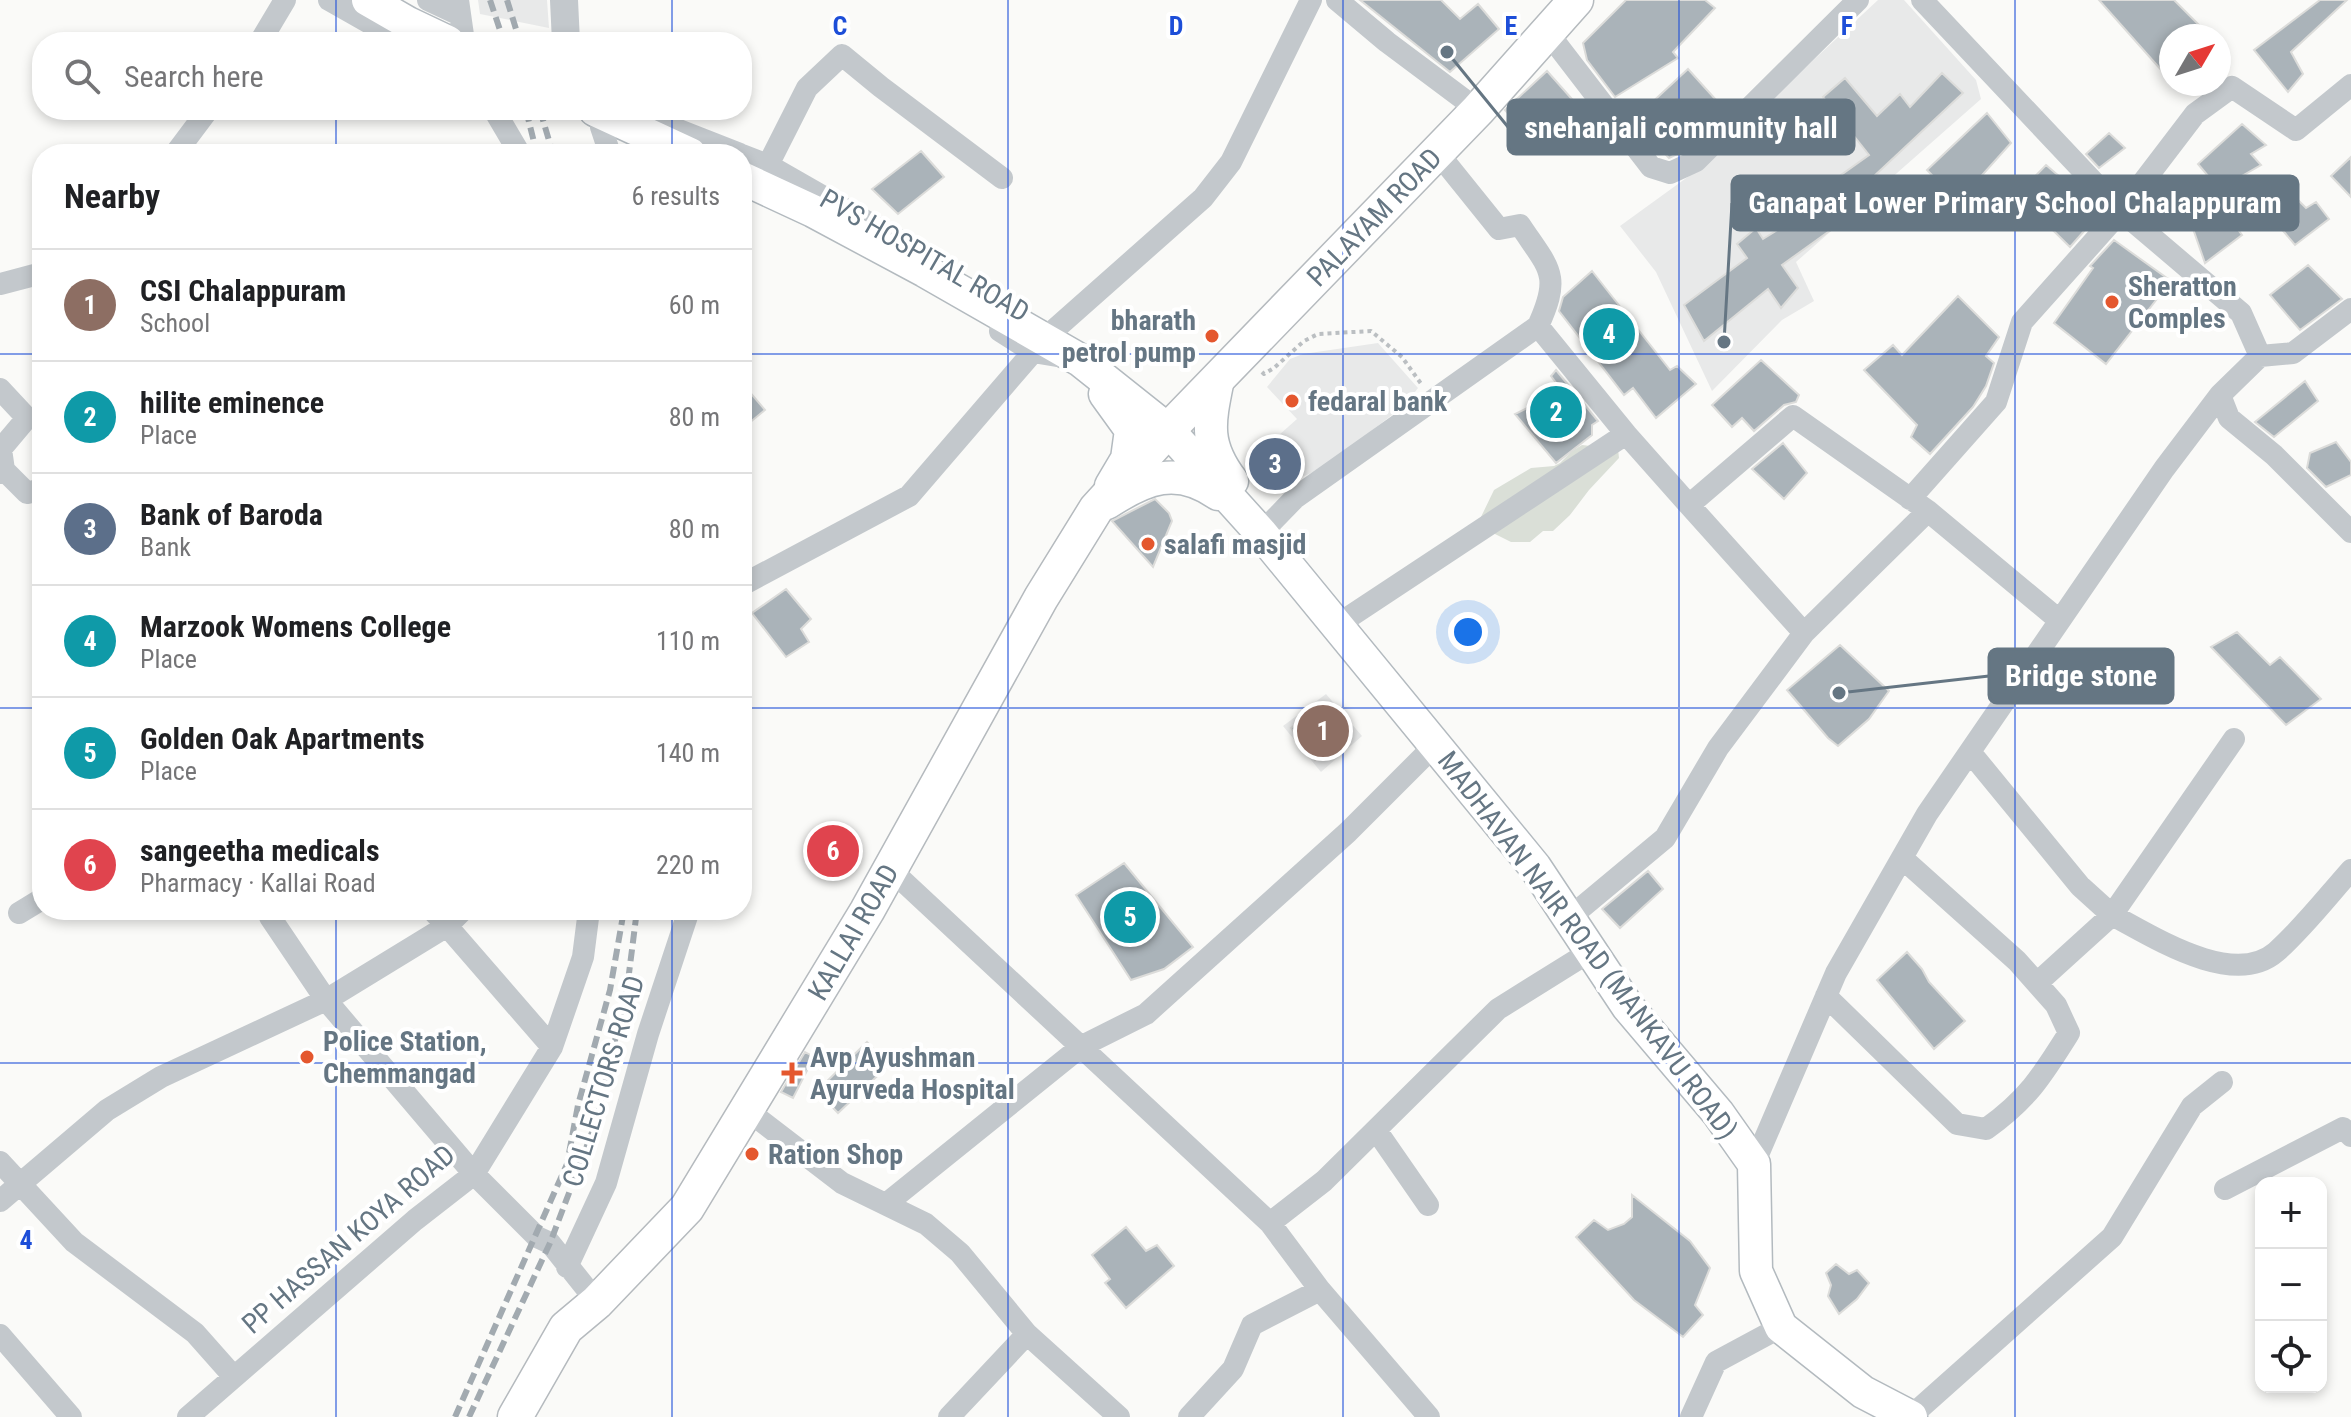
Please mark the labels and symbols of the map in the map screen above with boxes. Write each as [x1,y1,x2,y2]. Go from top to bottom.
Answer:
text: C [833,11,848,41]
text: D [1169,11,1183,41]
text: E [1505,11,1518,41]
text: F [1841,11,1853,41]
north arrow [2159,24,2231,96]
callout: snehanjali community hall [1508,100,1854,154]
text: snehanjali community hall [1524,110,1838,145]
street label: PALAYAM ROAD [1300,142,1448,293]
callout: Ganapat Lower Primary School Chalappuram [1732,176,2298,230]
street label: PVS HOSPITAL ROAD [814,182,1035,329]
text: Ganapat Lower Primary School Chalappuram [1748,185,2282,220]
place label: Sheratton Comples [2128,270,2237,335]
marker: Sheratton Comples [2103,293,2121,311]
place label: bharath petrol pump [1062,304,1196,369]
pin: 4 [1583,304,1635,364]
marker: bharath petrol pump [1203,327,1221,345]
pin: 2 [1530,382,1582,442]
place label: fedaral bank [1308,385,1448,418]
marker: fedaral bank [1283,392,1301,410]
pin: 3 [1249,434,1301,494]
place label: salafi masjid [1164,528,1306,561]
marker: salafi masjid [1139,535,1157,553]
your location [1448,612,1488,652]
callout: Bridge stone [1989,649,2173,703]
text: Bridge stone [2005,658,2157,693]
pin: 1 [1297,701,1349,761]
street label: MADHAVAN NAIR ROAD (MANKAVU ROAD) [1431,745,1744,1146]
pin: 6 [807,821,859,881]
street label: KALLAI ROAD [801,858,906,1006]
pin: 5 [1104,887,1156,947]
street label: COLLECTORS ROAD [556,972,651,1191]
place label: Police Station, Chemmangad [323,1025,487,1090]
place label: Avp Ayushman Ayurveda Hospital [810,1041,1015,1106]
marker: Police Station, Chemmangad [298,1048,316,1066]
marker: Avp Ayushman Ayurveda Hospital [781,1062,803,1084]
street label: PP HASSAN KOYA ROAD [235,1138,461,1341]
place label: Ration Shop [768,1138,903,1171]
marker: Ration Shop [743,1145,761,1163]
text: 4 [19,1225,33,1255]

